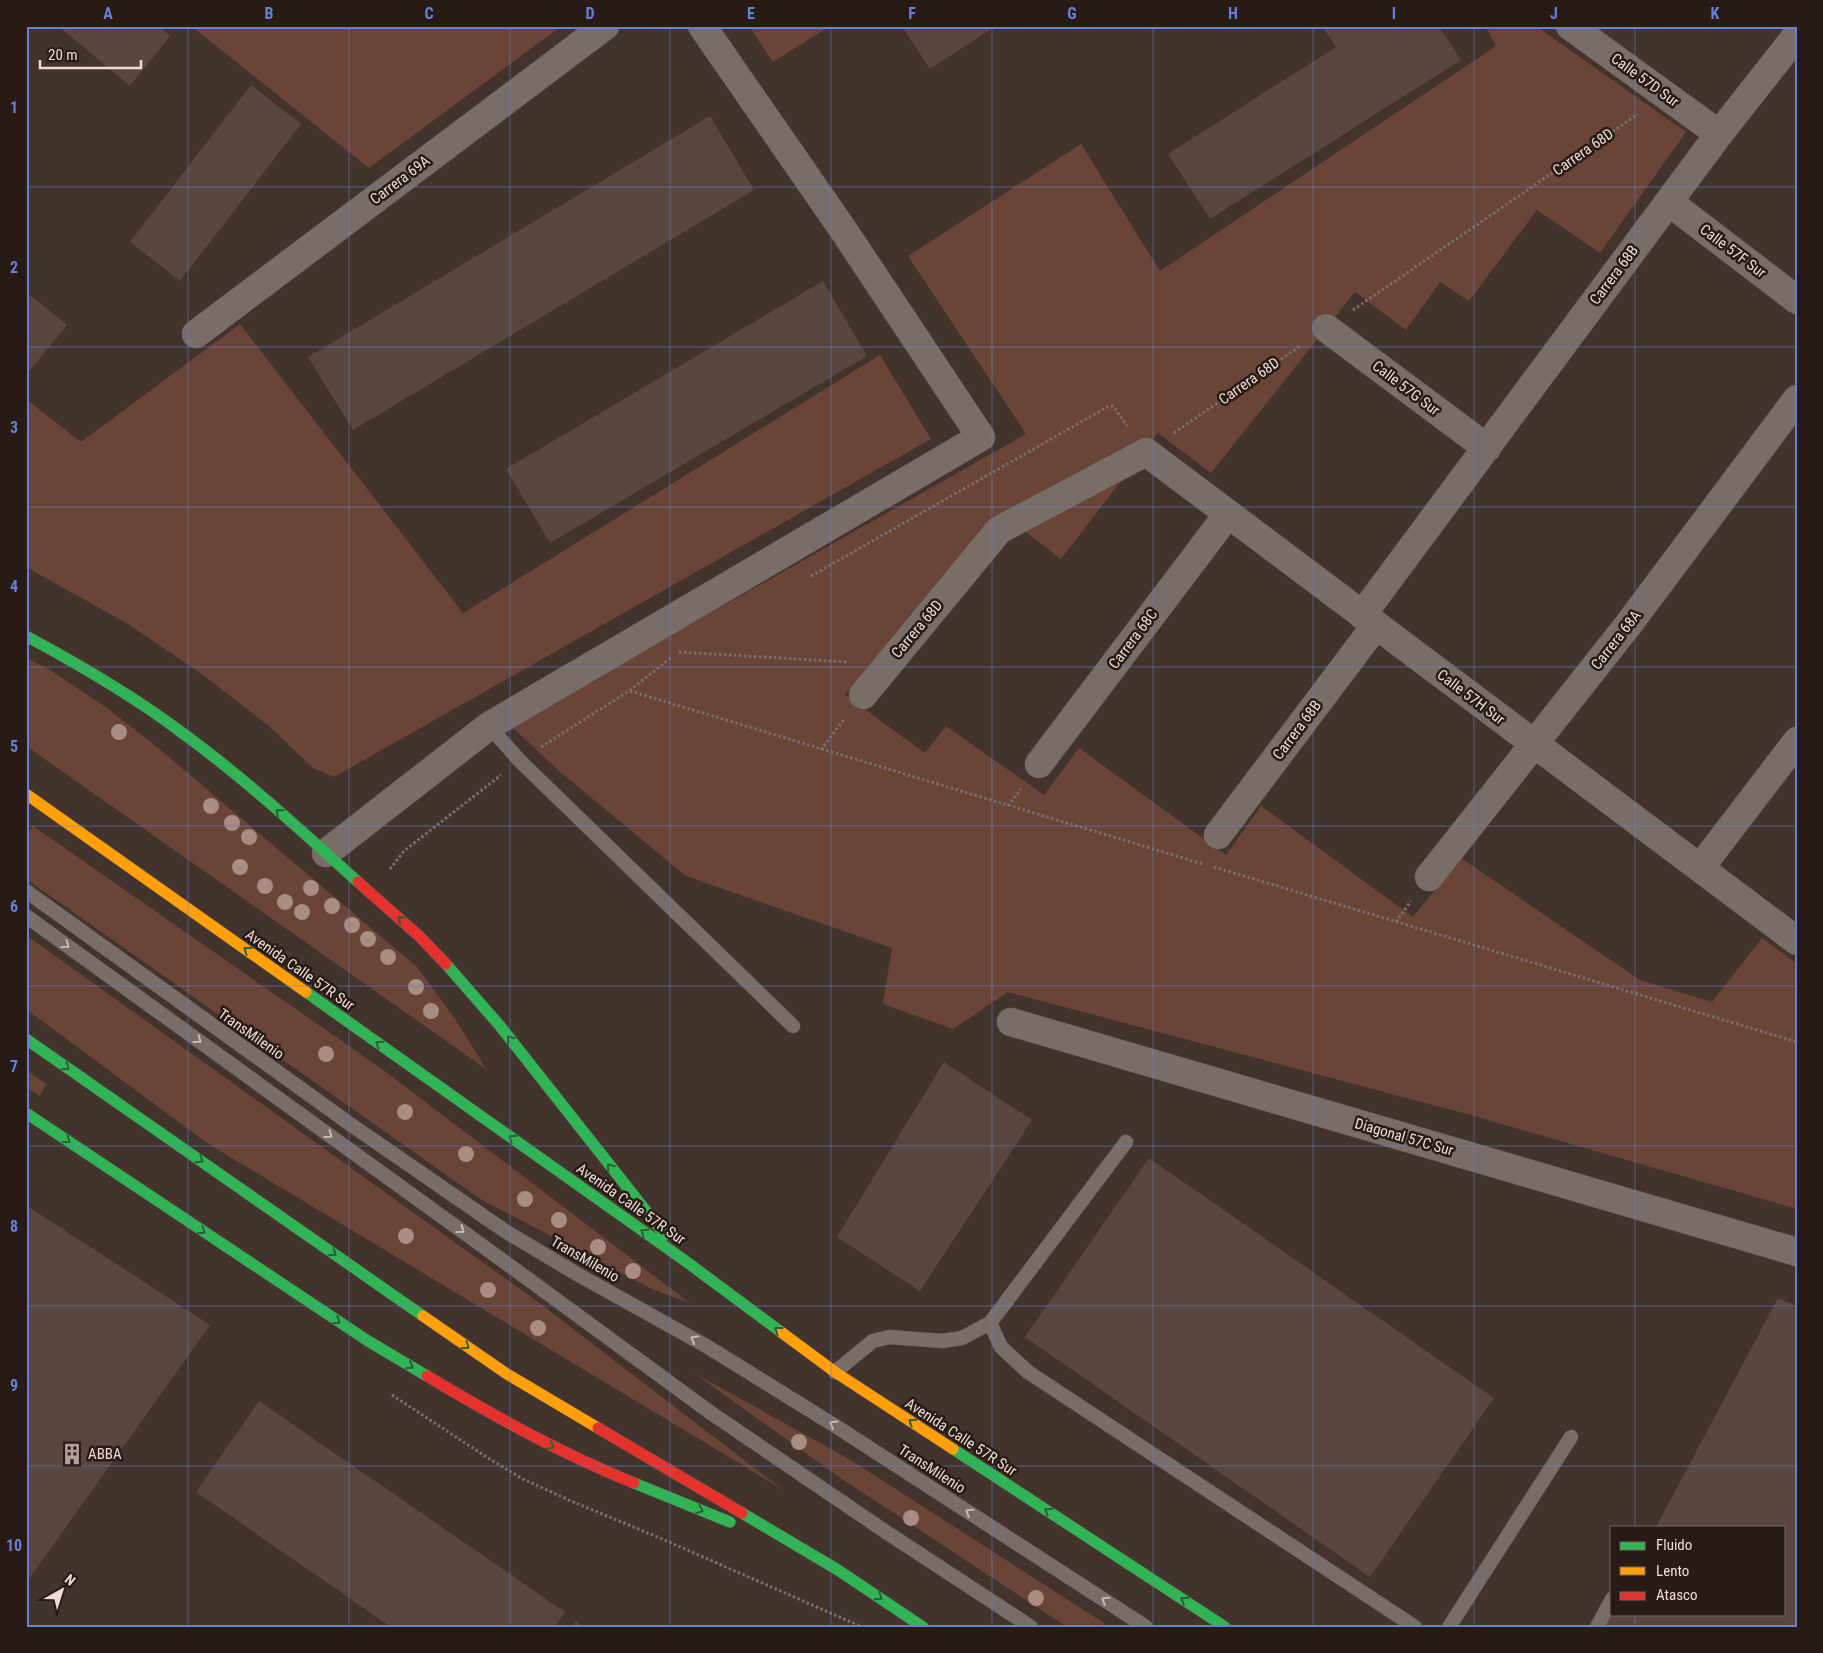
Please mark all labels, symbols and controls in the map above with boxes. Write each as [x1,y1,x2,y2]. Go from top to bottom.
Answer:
text: A [103,4,113,23]
text: B [265,4,274,23]
text: C [424,4,434,23]
text: D [585,4,595,23]
text: E [747,4,755,23]
text: F [908,4,916,23]
text: G [1067,4,1077,23]
text: H [1228,4,1238,23]
text: I [1392,4,1396,23]
text: J [1550,4,1558,23]
text: K [1711,4,1720,23]
scale bar [40,38,141,70]
text: 20 m [48,46,78,64]
street label: Calle 57D Sur [1608,49,1683,111]
text: 1 [10,98,18,117]
street label: Carrera 68D [1549,125,1617,179]
street label: Carrera 69A [367,152,434,208]
street label: Calle 57F Sur [1696,220,1770,282]
street label: Carrera 68B [1586,242,1642,308]
text: 2 [10,258,18,277]
street label: Carrera 68D [1215,354,1283,408]
street label: Calle 57G Sur [1369,357,1444,419]
text: 3 [10,418,18,437]
text: 4 [10,577,18,596]
street label: Carrera 68D [888,596,946,662]
street label: Carrera 68C [1105,606,1161,672]
street label: Carrera 68A [1587,607,1645,673]
street label: Calle 57H Sur [1434,666,1509,729]
street label: Carrera 68B [1269,697,1325,763]
text: 5 [10,737,18,756]
one-way arrow [275,809,284,818]
text: 6 [10,897,18,916]
one-way arrow [397,916,406,925]
street label: Avenida Calle 57R Sur [242,926,358,1015]
one-way arrow [60,939,70,948]
one-way arrow [243,947,252,956]
street label: TransMilenio [215,1005,287,1063]
one-way arrow [192,1034,202,1043]
one-way arrow [507,1035,516,1045]
one-way arrow [375,1041,385,1050]
text: 7 [10,1057,18,1076]
one-way arrow [60,1061,70,1070]
street label: Diagonal 57C Sur [1353,1114,1456,1160]
one-way arrow [324,1129,333,1138]
one-way arrow [61,1134,70,1143]
one-way arrow [508,1135,518,1144]
one-way arrow [194,1154,203,1163]
street label: Avenida Calle 57R Sur [573,1160,689,1249]
one-way arrow [608,1164,616,1173]
text: 8 [10,1217,18,1236]
one-way arrow [455,1224,465,1233]
one-way arrow [196,1225,205,1234]
one-way arrow [641,1229,650,1238]
street label: TransMilenio [547,1232,623,1286]
one-way arrow [327,1247,337,1256]
one-way arrow [332,1314,341,1324]
one-way arrow [774,1327,784,1336]
one-way arrow [690,1335,699,1345]
one-way arrow [460,1340,470,1349]
one-way arrow [404,1359,413,1369]
text: 9 [10,1376,18,1395]
street label: Avenida Calle 57R Sur [902,1394,1020,1480]
one-way arrow [908,1419,917,1429]
one-way arrow [829,1420,838,1430]
one-way arrow [546,1440,555,1450]
building icon: ABBA [59,1441,85,1467]
street label: TransMilenio [895,1441,969,1497]
place label: ABBA [88,1445,122,1463]
one-way arrow [695,1503,704,1514]
one-way arrow [1044,1508,1054,1517]
one-way arrow [965,1509,975,1518]
legend [1610,1526,1786,1616]
text: 10 [6,1536,22,1555]
text: Fluido [1656,1536,1692,1554]
text: Lento [1656,1562,1689,1580]
north arrow [38,1566,88,1616]
text: N [62,1571,79,1589]
text: Atasco [1656,1586,1697,1604]
one-way arrow [873,1591,882,1600]
one-way arrow [1102,1597,1111,1607]
one-way arrow [1181,1597,1190,1606]

